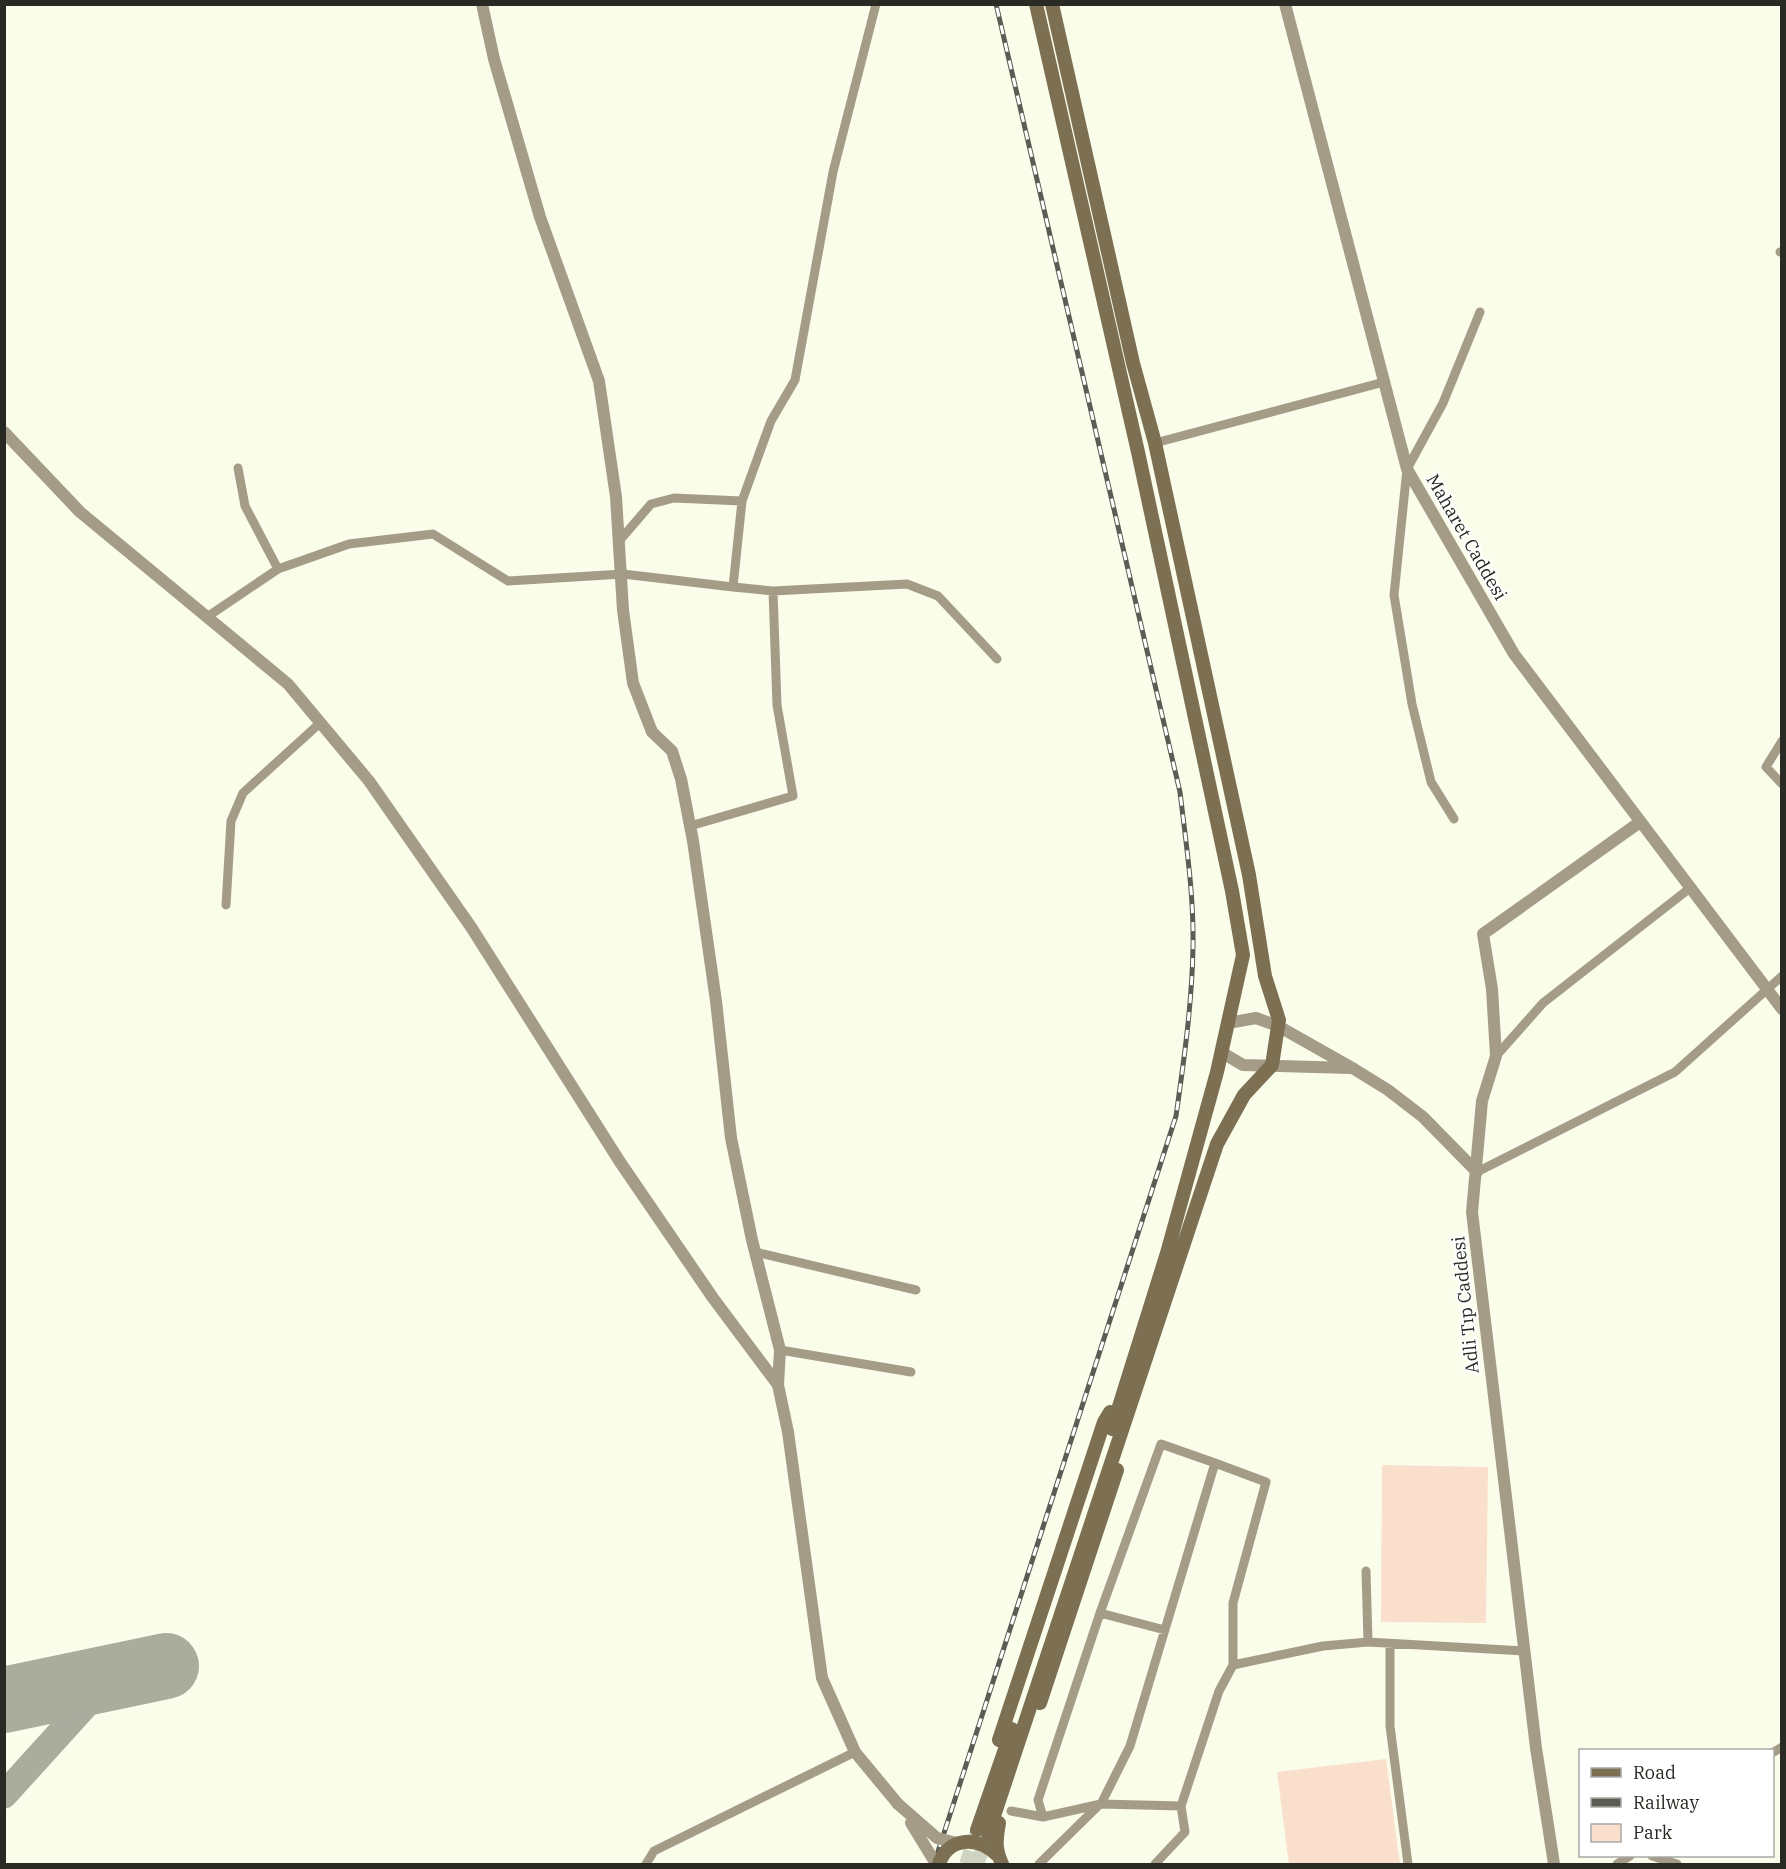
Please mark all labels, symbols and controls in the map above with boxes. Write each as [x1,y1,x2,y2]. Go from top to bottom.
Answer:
street label: Maharet Caddesi [1422,470,1513,605]
street label: Adli Tıp Caddesi [1446,1235,1484,1375]
legend [1579,1749,1774,1857]
text: Road [1633,1761,1676,1784]
text: Railway [1633,1791,1699,1814]
text: Park [1633,1821,1673,1844]

